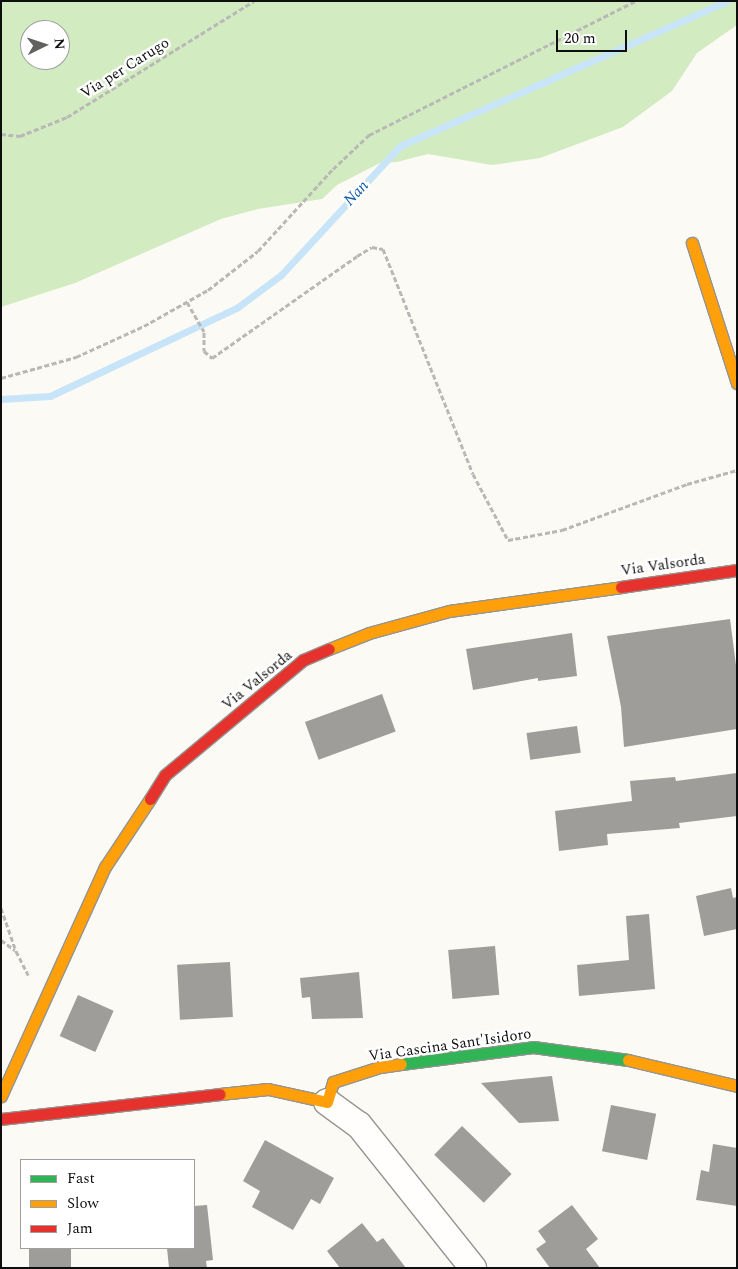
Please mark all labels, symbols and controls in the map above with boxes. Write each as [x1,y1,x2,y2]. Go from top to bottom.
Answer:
north arrow [20,20,70,70]
scale bar [558,20,629,52]
text: 20 m [564,27,596,50]
street label: Via per Carugo [77,34,173,102]
text: N [49,38,70,50]
water label: Nan [339,176,373,210]
street label: Via Valsorda [620,550,706,580]
street label: Via Valsorda [218,646,296,714]
street label: Via Cascina Sant'Isidoro [367,1025,533,1065]
legend [20,1159,195,1249]
text: Fast [67,1167,95,1190]
text: Slow [67,1192,99,1215]
text: Jam [67,1217,93,1240]

